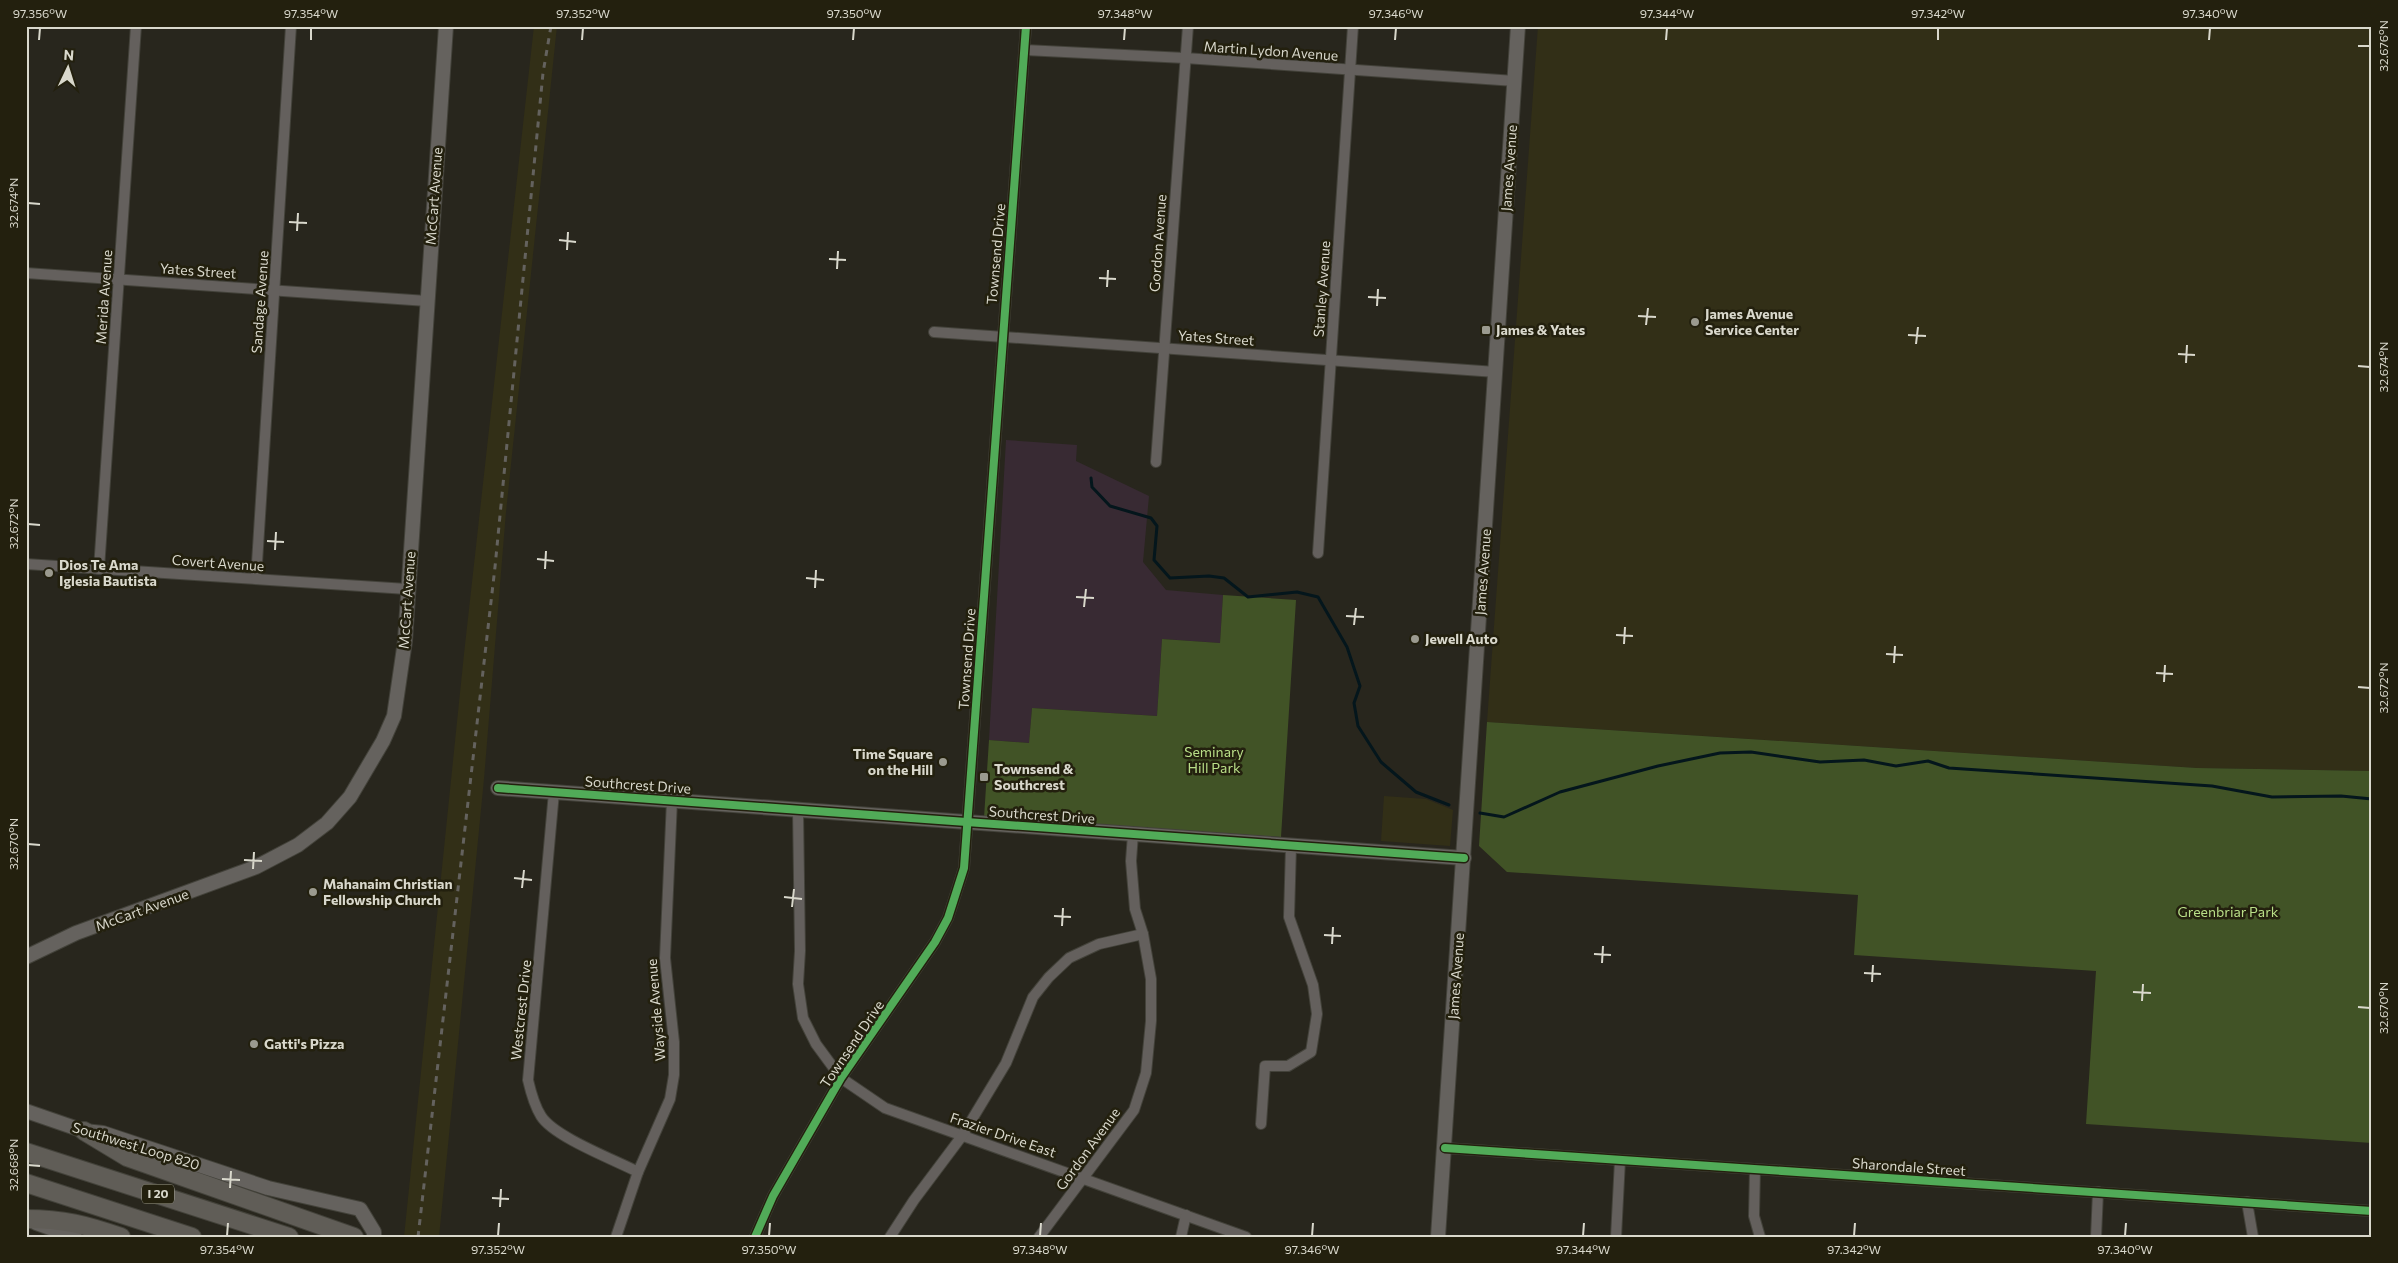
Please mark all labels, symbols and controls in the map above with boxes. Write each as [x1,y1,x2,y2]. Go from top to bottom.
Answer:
text: 97.356°W [13,6,67,20]
text: 97.354°W [284,6,338,20]
text: 97.352°W [556,6,610,20]
text: 97.350°W [826,6,882,20]
text: 97.348°W [1098,6,1152,20]
text: 97.346°W [1369,6,1423,20]
text: 97.344°W [1640,6,1694,20]
text: 97.342°W [1911,6,1965,20]
text: 97.340°W [2182,6,2238,20]
text: 32.676°N [2376,20,2390,72]
street label: Martin Lydon Avenue [1203,37,1339,64]
north arrow [42,42,92,92]
text: N [63,46,75,63]
street label: James Avenue [1497,124,1520,212]
street label: McCart Avenue [422,147,445,245]
text: 32.674°N [6,178,20,228]
street label: Gordon Avenue [1146,194,1169,292]
street label: Townsend Drive [983,203,1008,305]
street label: Stanley Avenue [1310,240,1333,338]
street label: Merida Avenue [92,249,115,345]
street label: Sandage Avenue [247,250,272,354]
street label: Yates Street [159,259,237,282]
place label: James Avenue Service Center [1705,305,1799,338]
marker: James Avenue Service Center [1689,316,1701,328]
place label: James & Yates [1496,321,1586,338]
marker: James & Yates [1480,324,1492,336]
street label: Yates Street [1177,326,1255,349]
text: 32.674°N [2376,342,2390,392]
text: 32.672°N [6,498,20,550]
street label: James Avenue [1471,528,1494,616]
street label: Covert Avenue [171,551,265,574]
street label: McCart Avenue [395,551,418,649]
place label: Dios Te Ama Iglesia Bautista [59,556,157,589]
marker: Dios Te Ama Iglesia Bautista [43,567,55,579]
street label: Townsend Drive [954,608,979,710]
place label: Jewell Auto [1425,630,1498,647]
marker: Jewell Auto [1409,633,1421,645]
text: 32.672°N [2376,662,2390,714]
park label: Seminary Hill Park [1184,743,1244,776]
place label: Time Square on the Hill [853,745,933,778]
marker: Time Square on the Hill [937,756,949,768]
place label: Townsend & Southcrest [994,760,1074,793]
marker: Townsend & Southcrest [978,771,990,783]
street label: Southcrest Drive [584,772,692,797]
street label: Southcrest Drive [988,802,1096,827]
text: 32.670°N [6,818,20,870]
place label: Mahanaim Christian Fellowship Church [323,875,453,908]
street label: McCart Avenue [93,885,191,934]
marker: Mahanaim Christian Fellowship Church [307,886,319,898]
park label: Greenbriar Park [2178,903,2279,920]
street label: James Avenue [1444,932,1467,1020]
street label: Wayside Avenue [643,958,668,1062]
street label: Westcrest Drive [507,959,534,1061]
text: 32.670°N [2376,982,2390,1034]
street label: Townsend Drive [816,997,887,1091]
place label: Gatti's Pizza [264,1035,344,1052]
marker: Gatti's Pizza [248,1038,260,1050]
street label: Gordon Avenue [1052,1104,1123,1193]
street label: Frazier Drive East [948,1108,1059,1161]
street label: Southwest Loop 820 [70,1118,202,1173]
text: 32.668°N [6,1139,20,1191]
street label: Sharondale Street [1852,1154,1967,1179]
road number: I 20 [142,1184,174,1204]
text: 97.354°W [200,1242,254,1256]
text: 97.352°W [471,1242,525,1256]
text: 97.350°W [741,1242,797,1256]
text: 97.348°W [1013,1242,1067,1256]
text: 97.346°W [1285,1242,1339,1256]
text: 97.344°W [1556,1242,1610,1256]
text: 97.342°W [1827,1242,1881,1256]
text: 97.340°W [2097,1242,2153,1256]

